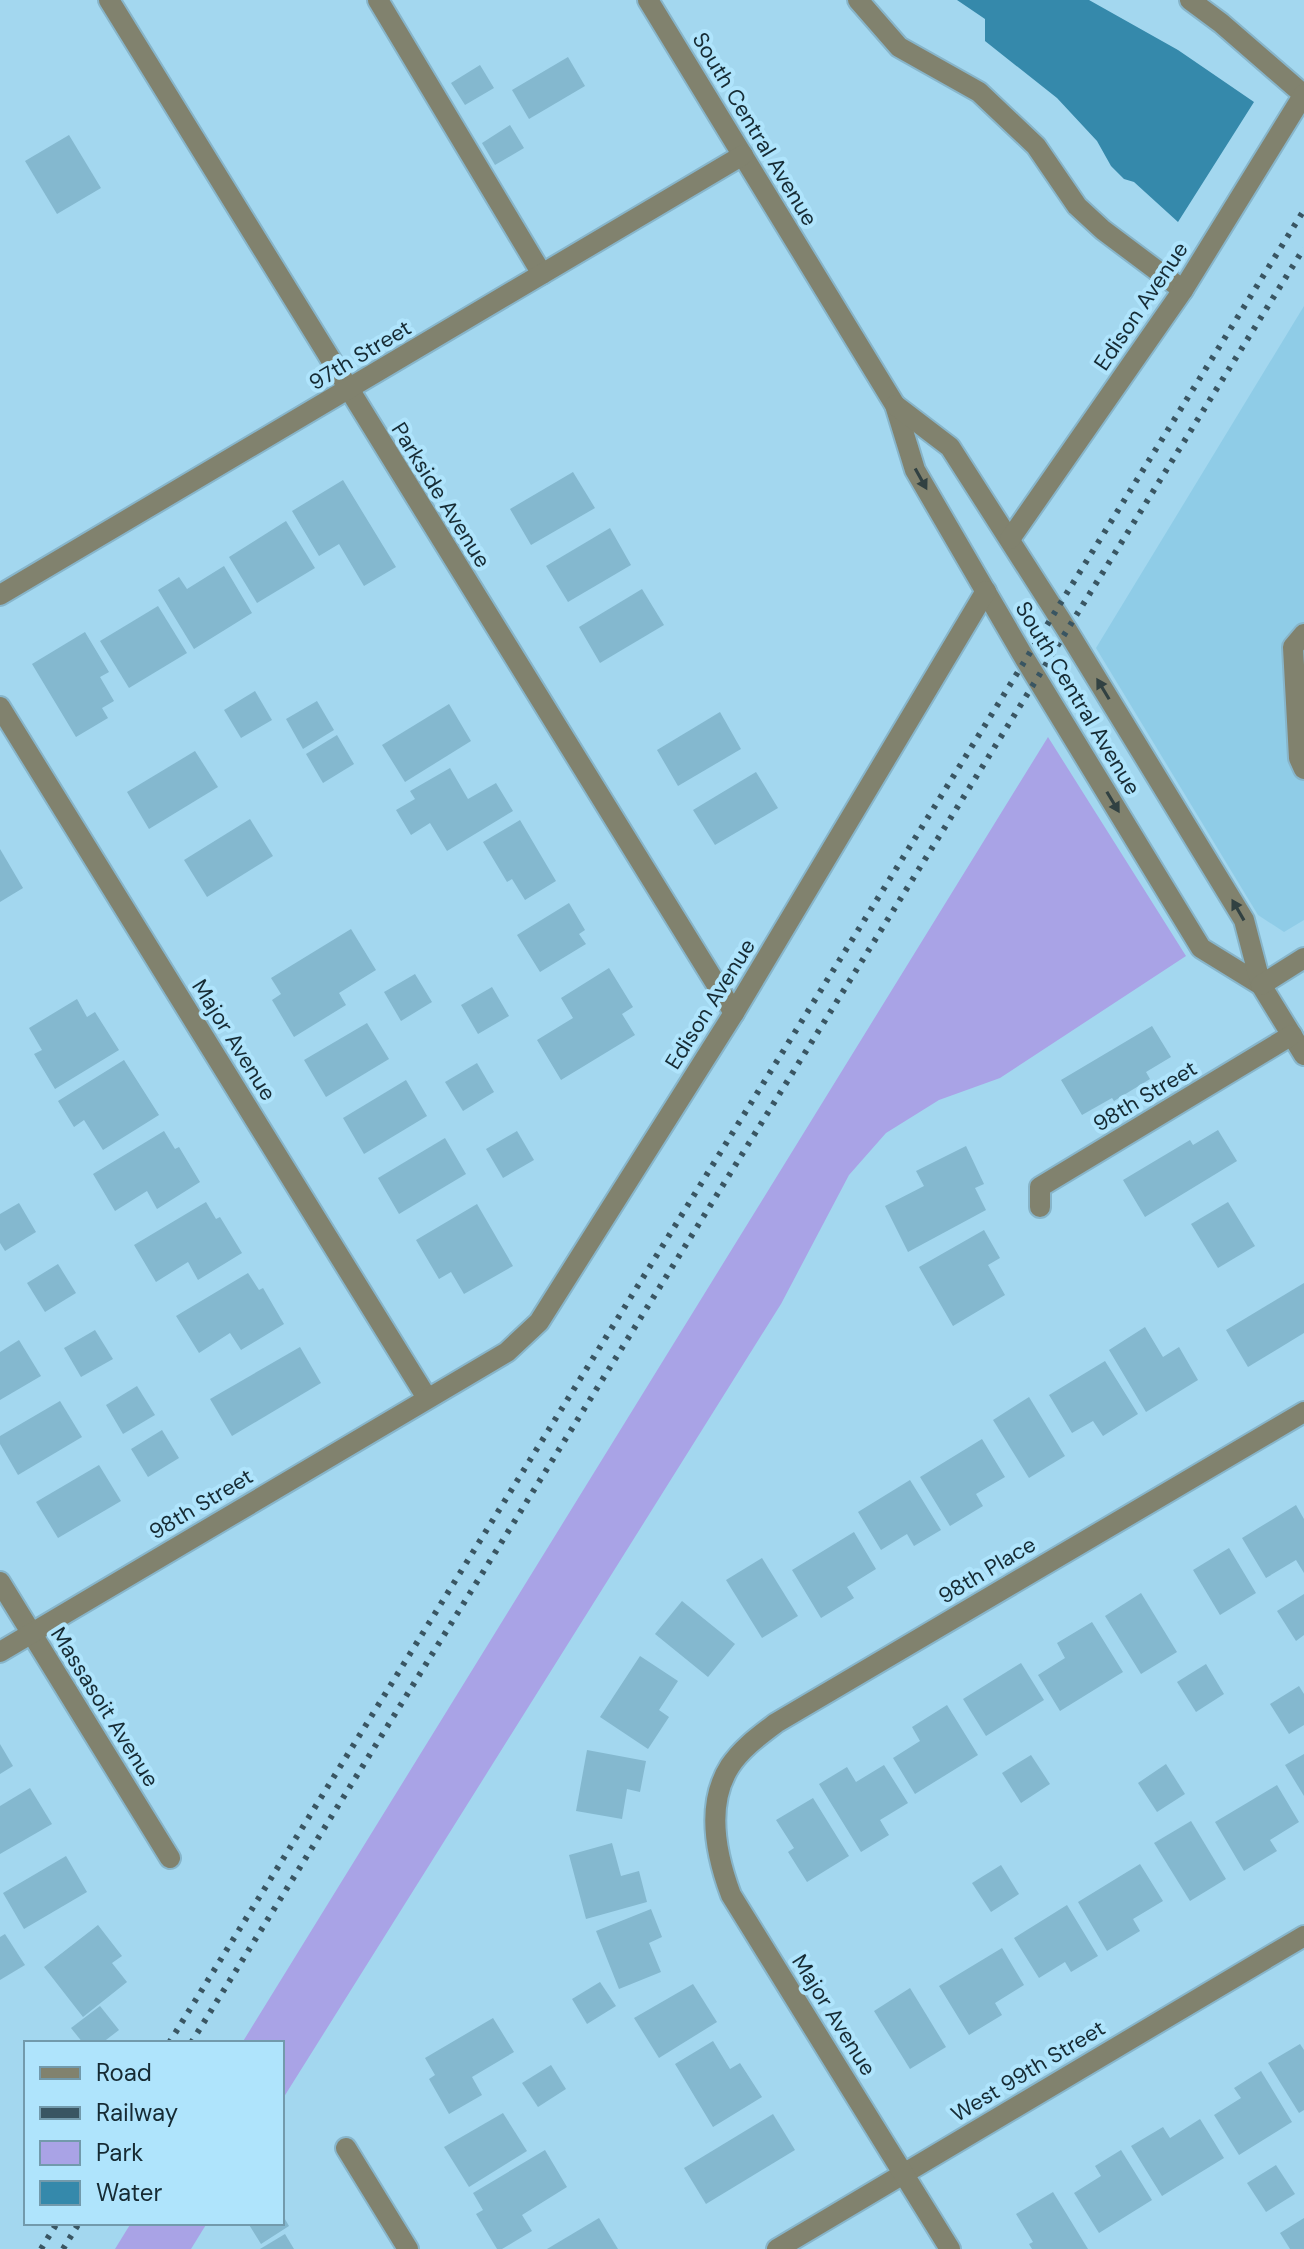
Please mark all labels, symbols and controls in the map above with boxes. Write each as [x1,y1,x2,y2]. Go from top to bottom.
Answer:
street label: South Central Avenue [686,27,824,231]
street label: Edison Avenue [1087,236,1195,376]
street label: 97th Street [303,313,417,397]
street label: Parkside Avenue [385,417,497,573]
one-way arrow [913,468,927,490]
street label: South Central Avenue [1009,596,1147,800]
one-way arrow [1096,678,1110,700]
one-way arrow [1105,791,1119,813]
one-way arrow [1231,899,1245,922]
street label: Edison Avenue [658,933,762,1075]
street label: Major Avenue [185,974,283,1106]
street label: 98th Street [1088,1054,1202,1138]
street label: 98th Street [144,1462,258,1546]
street label: 98th Place [933,1530,1041,1610]
street label: Massasoit Avenue [44,1622,166,1792]
street label: Major Avenue [785,1949,883,2081]
street label: West 99th Street [946,2014,1110,2128]
legend [24,2041,284,2225]
text: Road [96,2057,152,2088]
text: Railway [96,2097,178,2128]
text: Park [96,2137,143,2168]
text: Water [96,2177,162,2208]

